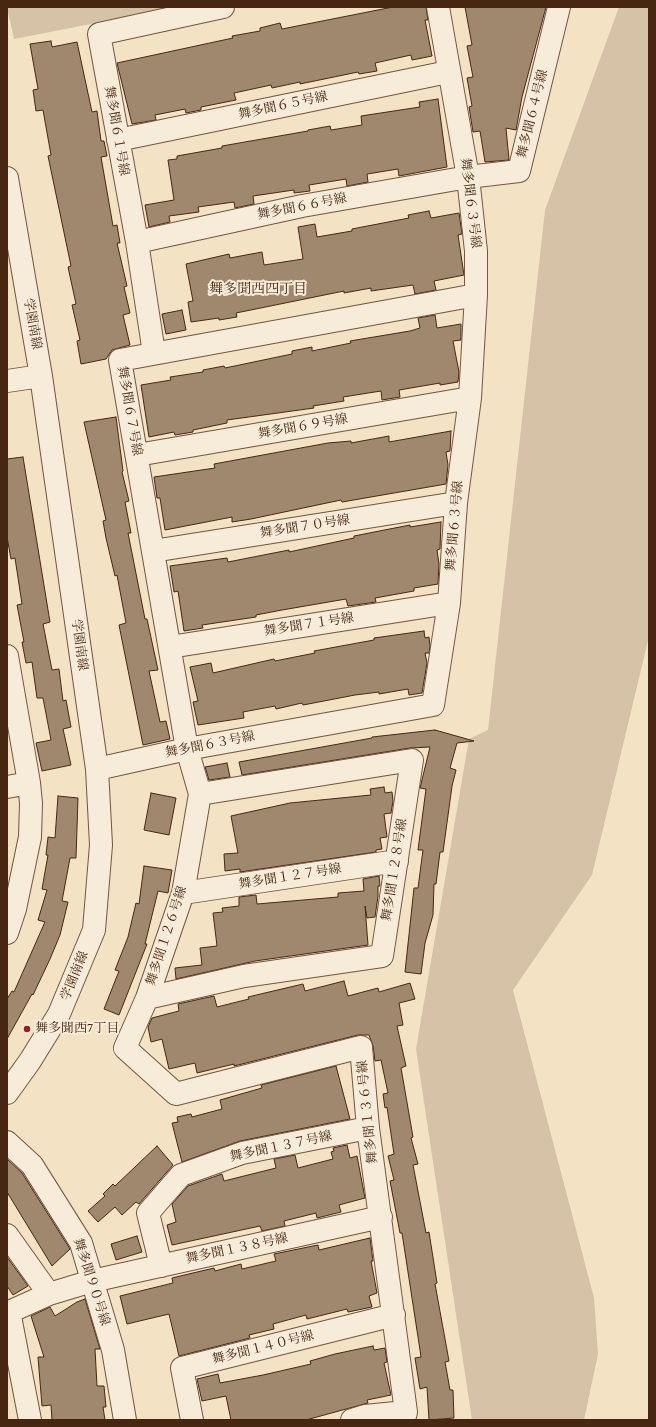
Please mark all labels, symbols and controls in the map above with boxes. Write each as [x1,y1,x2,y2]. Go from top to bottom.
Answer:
street label: 舞多聞６４号線 [514,68,552,160]
street label: 舞多聞６１号線 [100,85,132,177]
street label: 舞多聞６５号線 [237,89,329,123]
street label: 舞多聞６３号線 [457,157,483,249]
street label: 舞多聞６６号線 [256,191,348,223]
district label: 舞多聞西四丁目 [209,281,307,297]
street label: 学園南線 [20,297,44,351]
street label: 舞多聞６７号線 [113,365,145,457]
street label: 舞多聞６９号線 [257,411,349,443]
street label: 舞多聞６３号線 [443,480,467,572]
street label: 舞多聞７０号線 [259,512,351,542]
street label: 舞多聞７１号線 [263,610,355,640]
street label: 学園南線 [68,618,90,672]
street label: 舞多聞６３号線 [164,729,256,761]
street label: 舞多聞１２８号線 [379,817,411,923]
street label: 舞多聞１２７号線 [237,861,343,893]
street label: 舞多聞１２６号線 [144,884,190,988]
street label: 学園南線 [58,949,92,1003]
place label: 舞多聞西7丁目 [35,1021,119,1037]
marker: 舞多聞西7丁目 [22,1024,32,1034]
street label: 舞多聞１３６号線 [355,1059,381,1165]
street label: 舞多聞１３７号線 [229,1129,333,1165]
street label: 舞多聞１３８号線 [185,1231,289,1267]
street label: 舞多聞９０号線 [70,1236,112,1328]
street label: 舞多聞１４０号線 [211,1328,315,1368]

